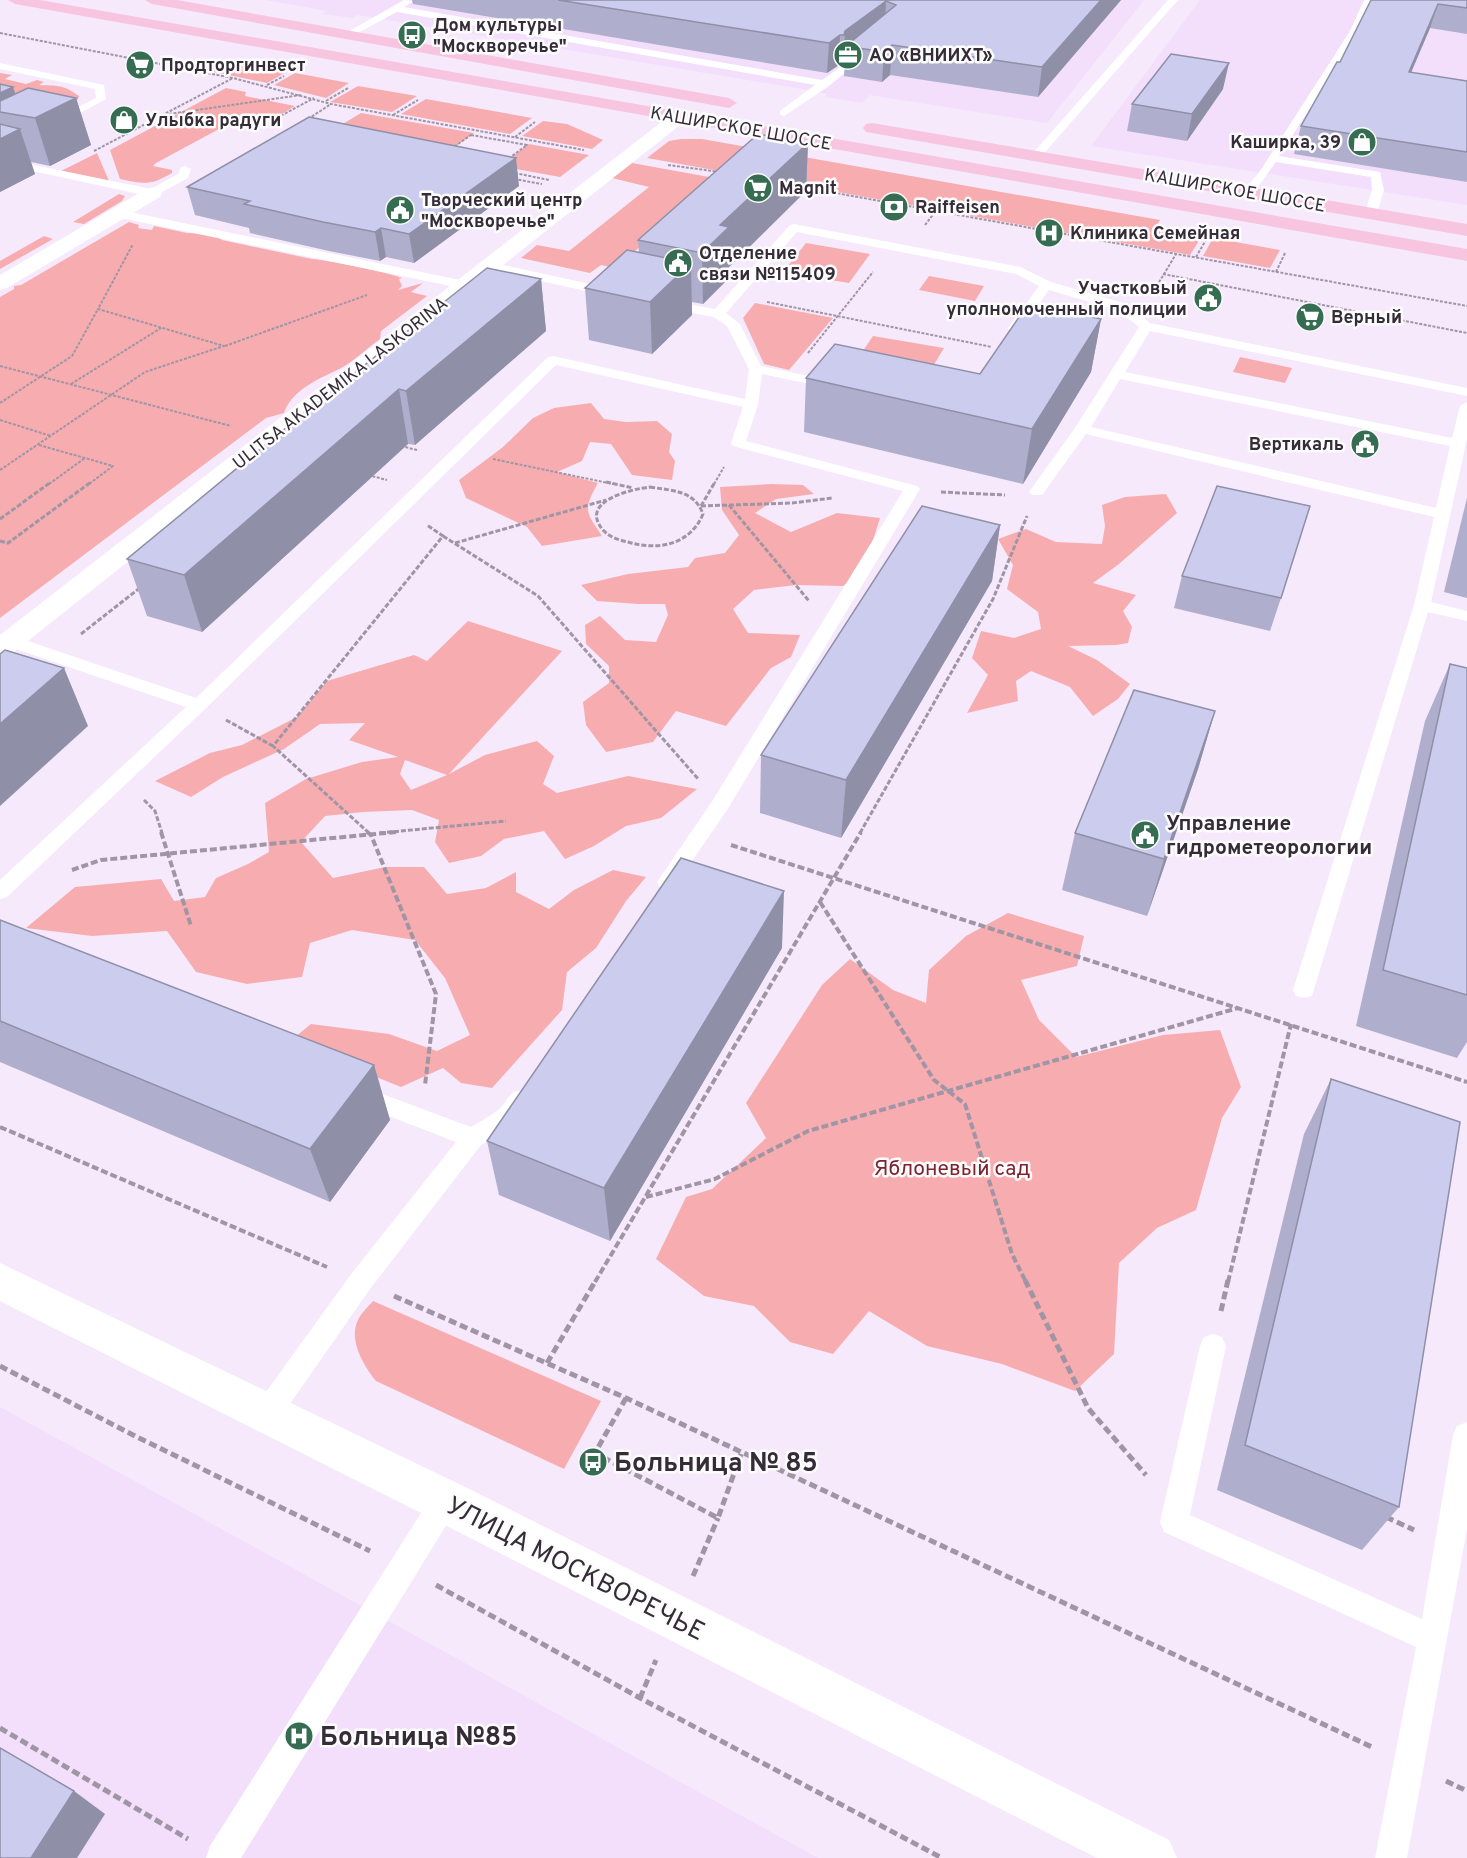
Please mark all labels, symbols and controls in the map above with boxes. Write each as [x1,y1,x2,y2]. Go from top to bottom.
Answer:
place label: Дом культуры "Москворечье" [433,15,567,59]
bus stop icon: Дом культуры "Москворечье" [396,19,428,51]
office icon: АО «ВНИИХТ» [832,39,864,71]
place label: АО «ВНИИХТ» [869,45,993,68]
supermarket icon: Продторгинвест [124,49,156,81]
place label: Продторгинвест [161,55,306,78]
street label: КАШИРСКОЕ ШОССЕ [648,102,833,157]
shop icon: Улыбка радуги [108,104,140,136]
place label: Улыбка радуги [145,110,281,133]
shop icon: Каширка, 39 [1346,126,1378,158]
place label: Каширка, 39 [1230,132,1341,155]
street label: КАШИРСКОЕ ШОССЕ [1142,164,1327,219]
supermarket icon: Magnit [742,172,774,204]
place label: Magnit [779,178,837,201]
place label: Творческий центр "Москворечье" [421,190,582,234]
bank icon: Raiffeisen [878,191,910,223]
public building icon: Творческий центр "Москворечье" [384,194,416,226]
place label: Raiffeisen [915,197,1000,220]
hospital icon: Клиника Семейная [1033,217,1065,249]
place label: Клиника Семейная [1070,223,1240,246]
place label: Отделение связи №115409 [699,243,836,287]
public building icon: Отделение связи №115409 [662,247,694,279]
place label: Участковый уполномоченный полиции [946,278,1187,322]
public building icon: Участковый уполномоченный полиции [1192,282,1224,314]
street label: ULITSA AKADEMIKA LASKORINA [229,293,453,476]
supermarket icon: Верный [1294,301,1326,333]
place label: Верный [1331,307,1402,330]
public building icon: Вертикаль [1349,428,1381,460]
place label: Вертикаль [1249,434,1344,457]
place label: Управление гидрометеорологии [1166,811,1372,862]
public building icon: Управление гидрометеорологии [1129,819,1161,851]
park label: Яблоневый сад [874,1156,1031,1183]
bus stop icon: Больница № 85 [577,1446,609,1478]
place label: Больница № 85 [614,1448,818,1481]
street label: УЛИЦА МОСКВОРЕЧЬЕ [440,1491,710,1650]
hospital icon: Больница №85 [283,1720,315,1752]
place label: Больница №85 [320,1722,517,1755]

